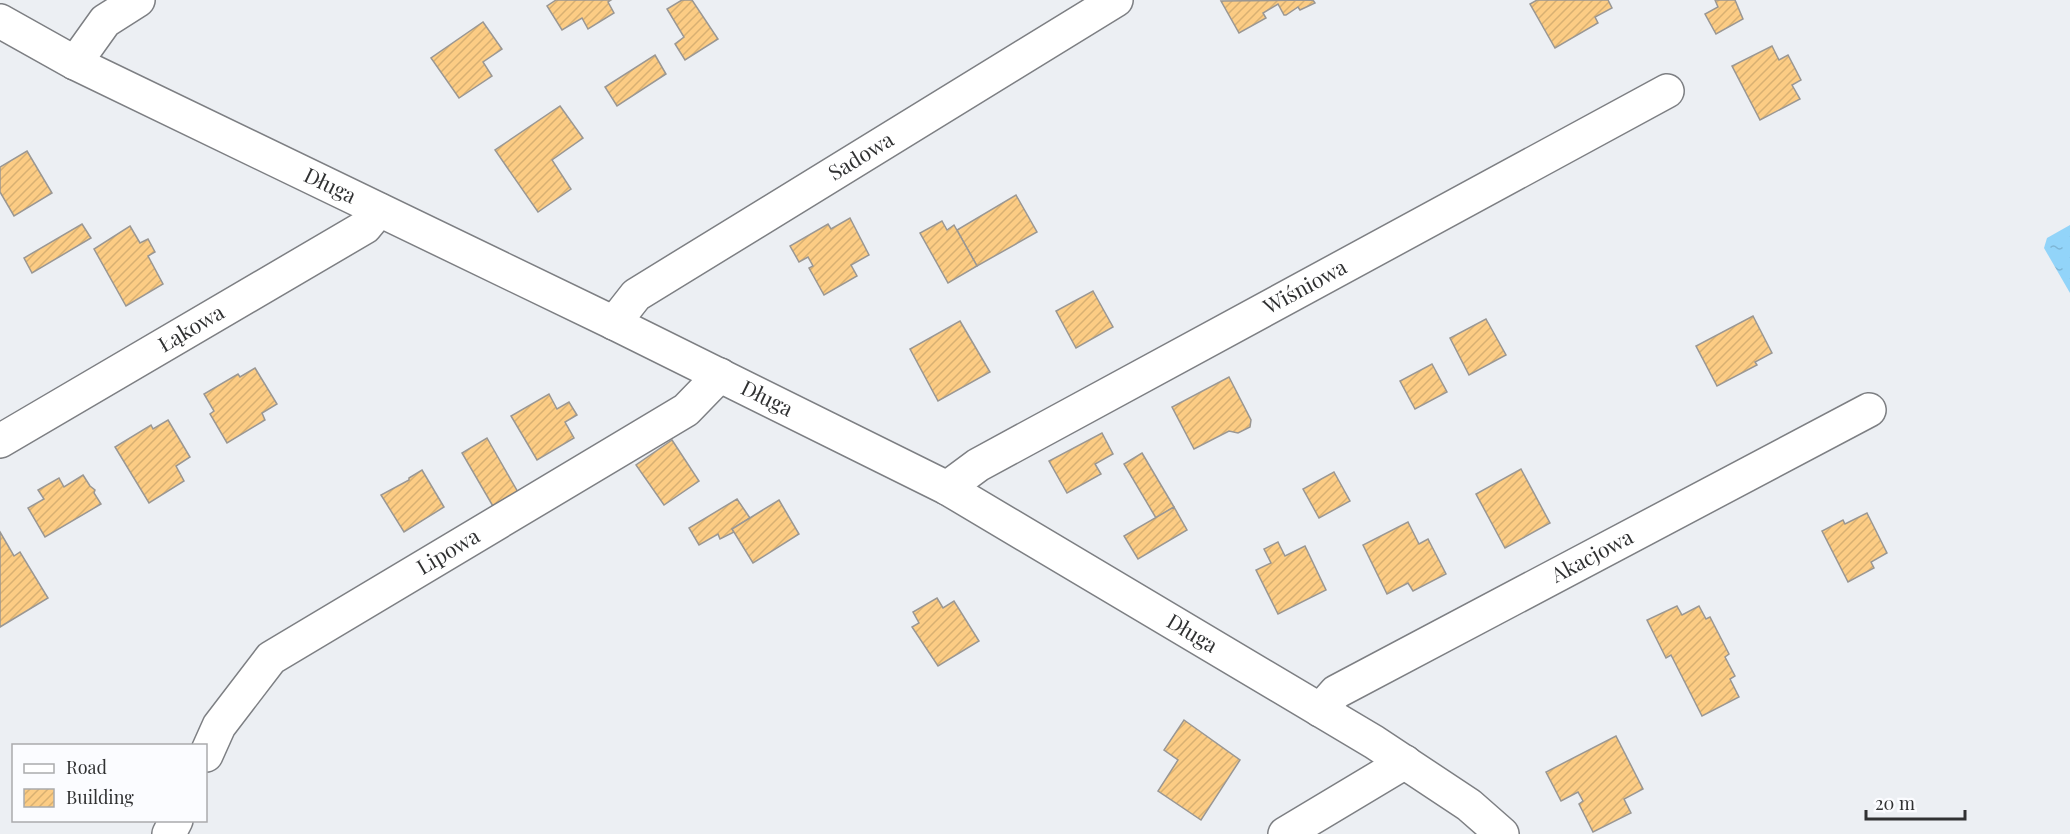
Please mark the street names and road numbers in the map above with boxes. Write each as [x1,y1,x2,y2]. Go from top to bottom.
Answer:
street label: Sadowa [822,124,899,186]
street label: Długa [300,160,362,209]
street label: Wiśniowa [1257,251,1351,320]
street label: Łąkowa [152,297,229,357]
street label: Długa [737,372,799,422]
street label: Lipowa [411,520,484,580]
street label: Akacjowa [1545,521,1638,588]
street label: Długa [1162,606,1224,658]

